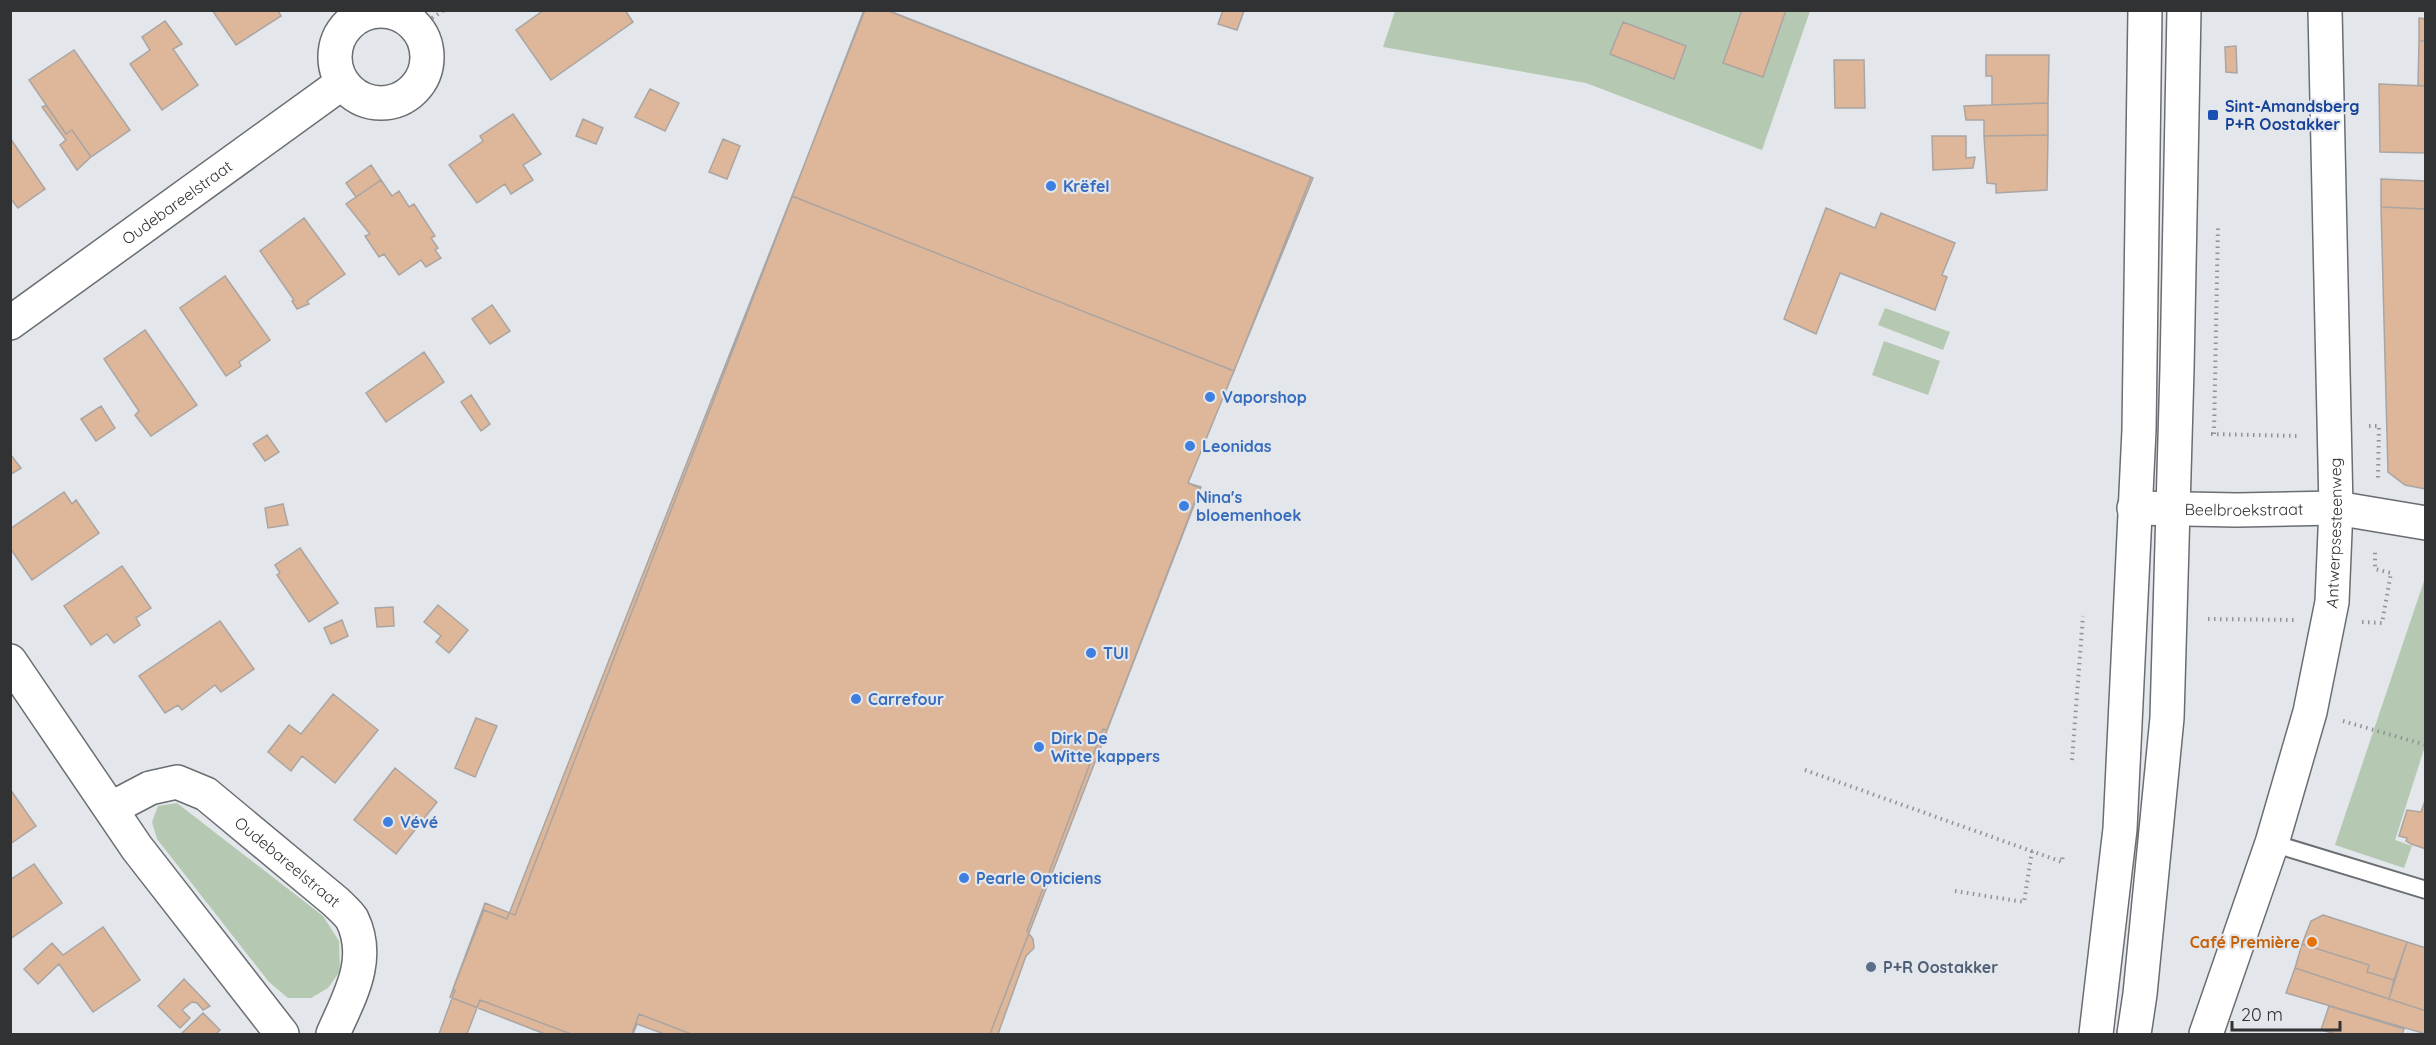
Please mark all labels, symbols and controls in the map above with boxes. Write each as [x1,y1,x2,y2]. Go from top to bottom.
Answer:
place label: Sint-Amandsberg P+R Oostakker [2225,96,2359,134]
marker: Sint-Amandsberg P+R Oostakker [2206,108,2220,122]
street label: Oudebareelstraat [118,156,236,249]
place label: Krëfel [1063,176,1110,196]
marker: Krëfel [1044,179,1058,193]
place label: Vaporshop [1222,387,1307,407]
marker: Vaporshop [1203,390,1217,404]
place label: Leonidas [1202,436,1272,456]
marker: Leonidas [1183,439,1197,453]
street label: Antwerpsesteenweg [2321,457,2346,610]
place label: Nina's bloemenhoek [1196,487,1301,525]
marker: Nina's bloemenhoek [1177,499,1191,513]
street label: Beelbroekstraat [2184,499,2304,520]
place label: TUI [1103,643,1129,663]
marker: TUI [1084,646,1098,660]
place label: Carrefour [868,689,944,709]
marker: Carrefour [849,692,863,706]
place label: Dirk De Witte kappers [1051,728,1160,766]
marker: Dirk De Witte kappers [1032,740,1046,754]
street label: Oudebareelstraat [231,812,344,911]
place label: Vévé [400,812,438,832]
marker: Vévé [381,815,395,829]
place label: Pearle Opticiens [976,868,1102,888]
marker: Pearle Opticiens [957,871,971,885]
place label: Café Première [2190,932,2300,952]
marker: Café Première [2305,935,2319,949]
place label: P+R Oostakker [1883,957,1998,977]
marker: P+R Oostakker [1864,960,1878,974]
scale bar [2232,994,2340,1032]
text: 20 m [2241,1003,2283,1026]

